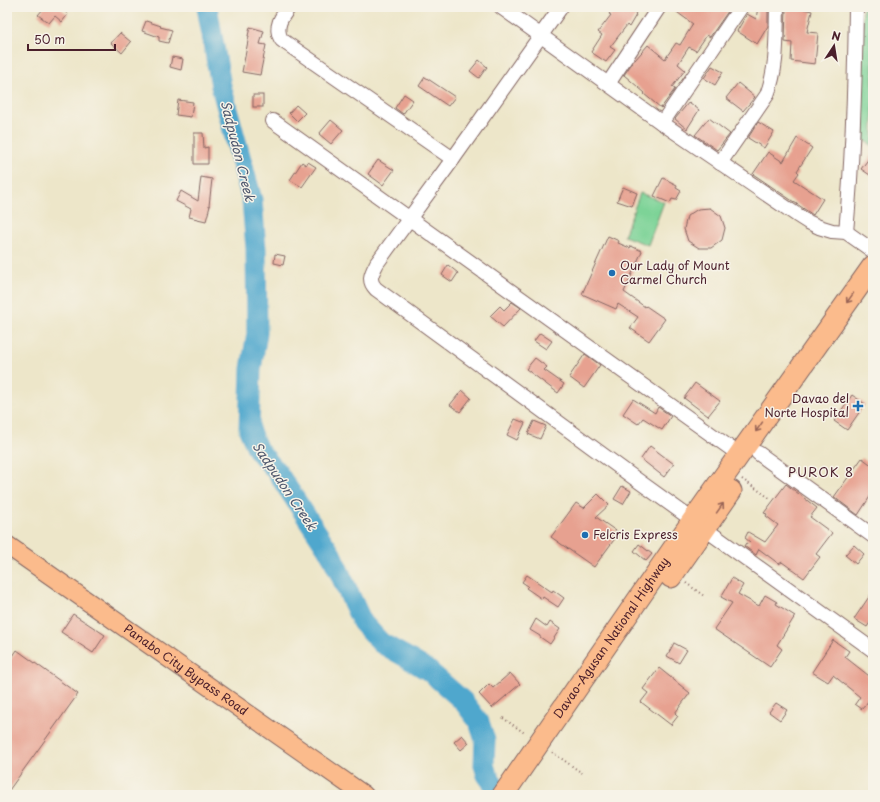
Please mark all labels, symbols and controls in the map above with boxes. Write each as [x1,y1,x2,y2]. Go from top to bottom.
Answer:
scale bar [28,26,115,52]
north arrow [814,26,854,66]
text: N [830,27,842,45]
text: 50 m [34,30,65,48]
water label: Sadpudon Creek [217,99,260,204]
place label: Our Lady of Mount Carmel Church [620,256,730,288]
marker: Our Lady of Mount Carmel Church [607,268,617,278]
one-way arrow [846,293,854,304]
place label: Davao del Norte Hospital [765,389,849,421]
marker: Davao del Norte Hospital [852,400,864,412]
one-way arrow [755,422,763,433]
water label: Sadpudon Creek [249,438,323,535]
district label: PUROK 8 [788,462,854,481]
one-way arrow [716,503,724,514]
place label: Felcris Express [593,525,678,543]
marker: Felcris Express [580,530,590,540]
street label: Davao-Agusan National Highway [549,553,673,722]
street label: Panabo City Bypass Road [120,619,252,719]

